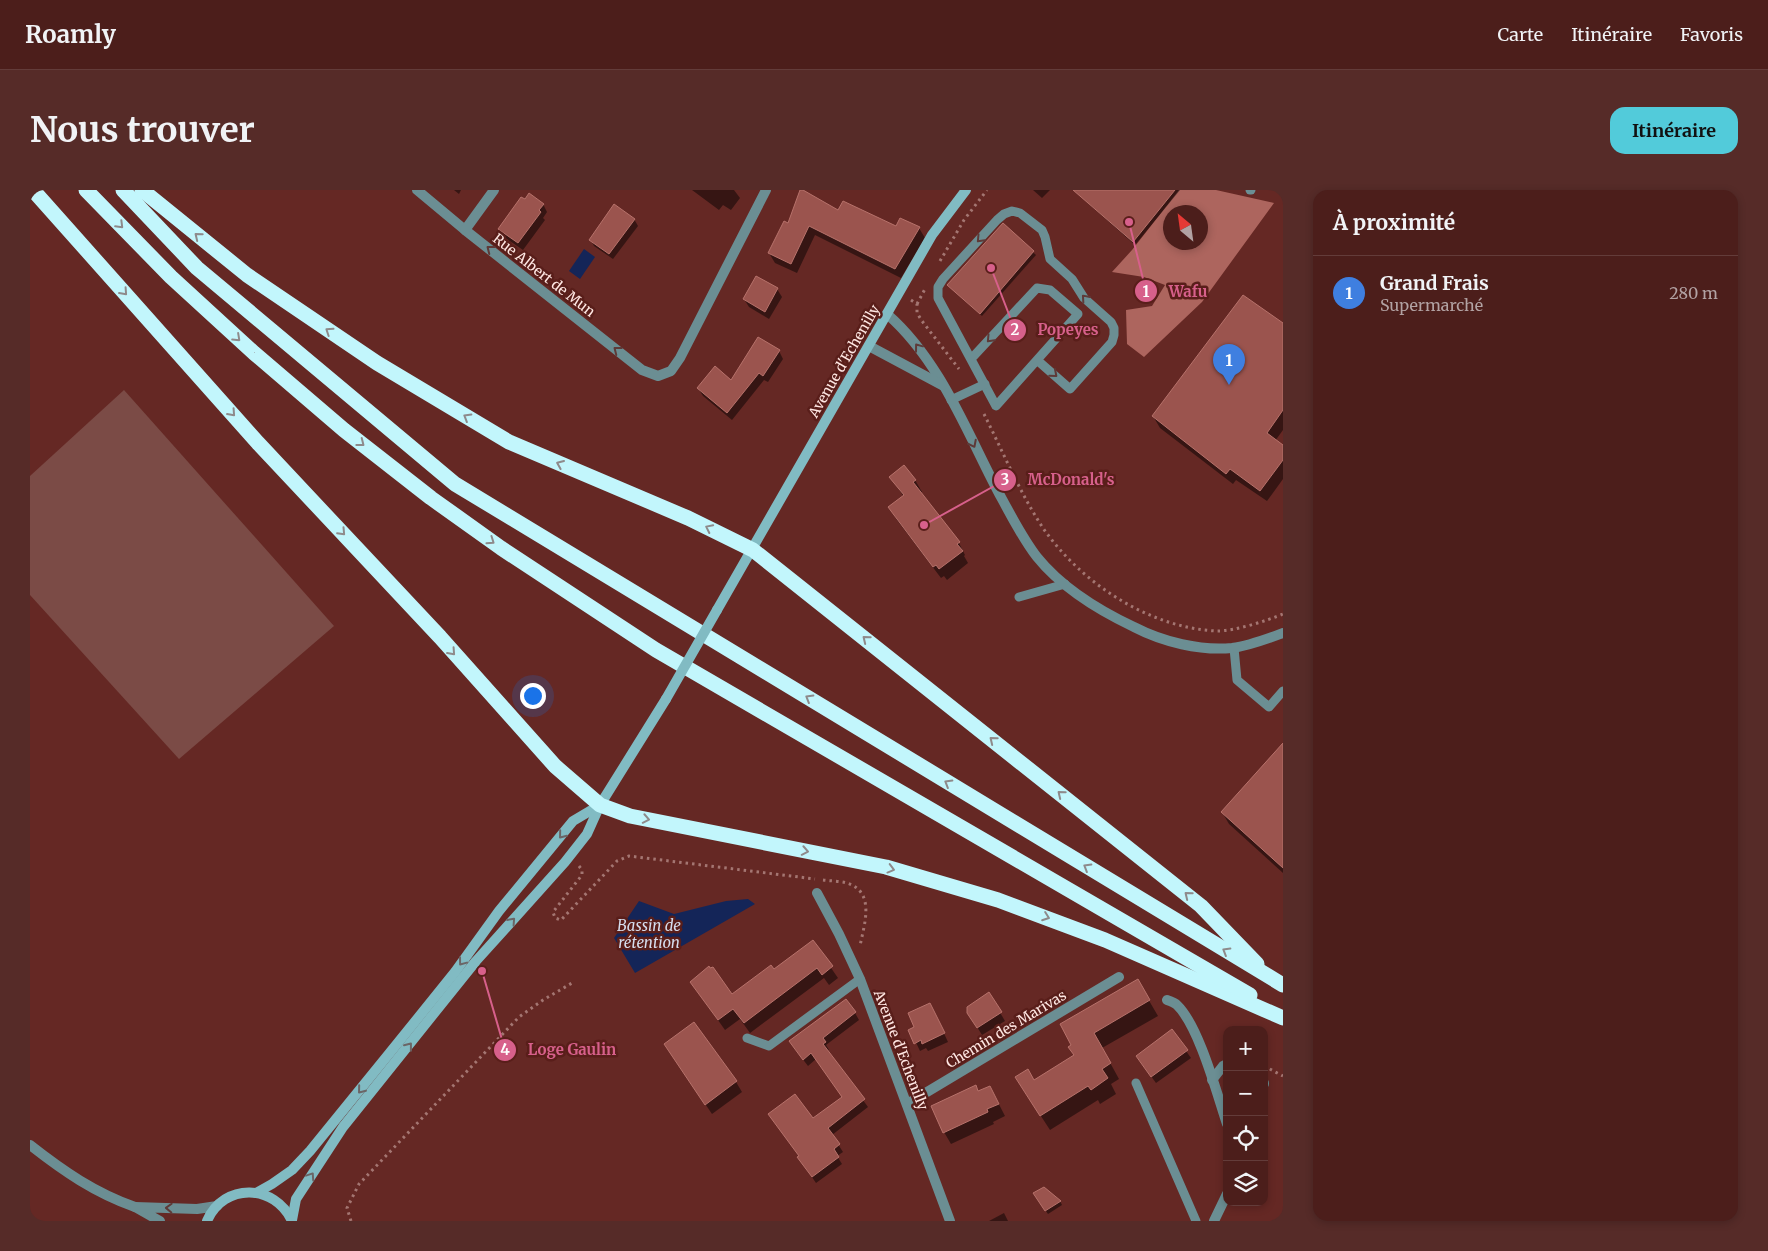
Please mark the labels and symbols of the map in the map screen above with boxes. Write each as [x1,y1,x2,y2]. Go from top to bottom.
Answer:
north arrow [1163,205,1208,250]
one-way arrow [115,219,124,228]
street label: Rue Albert de Mun [489,229,599,321]
one-way arrow [195,233,204,241]
one-way arrow [977,233,986,242]
one-way arrow [486,246,495,255]
callout: Wafu [1133,276,1217,306]
text: 1 [1143,282,1150,301]
text: Wafu [1168,282,1208,301]
one-way arrow [118,286,127,295]
one-way arrow [1082,294,1091,303]
street label: Avenue d'Echenilly [804,301,884,421]
callout: Popeyes [1002,315,1109,345]
text: 2 [1011,320,1020,339]
text: Popeyes [1037,320,1099,339]
one-way arrow [326,328,335,337]
one-way arrow [232,332,241,341]
one-way arrow [987,333,996,342]
one-way arrow [916,344,924,353]
pin: 1 [1213,344,1245,385]
one-way arrow [613,347,623,356]
one-way arrow [1048,369,1057,378]
one-way arrow [226,408,235,417]
one-way arrow [463,414,472,424]
one-way arrow [355,438,364,446]
one-way arrow [967,438,977,447]
one-way arrow [556,460,565,470]
callout: McDonald's [993,465,1124,495]
text: 3 [1001,470,1009,489]
text: McDonald's [1028,470,1115,489]
one-way arrow [705,524,714,534]
one-way arrow [336,527,345,536]
one-way arrow [485,535,495,544]
one-way arrow [863,636,872,644]
one-way arrow [447,646,456,655]
your location [520,683,546,709]
one-way arrow [806,695,815,705]
one-way arrow [990,737,999,745]
one-way arrow [945,779,954,789]
one-way arrow [1058,792,1067,800]
one-way arrow [642,813,651,824]
one-way arrow [559,829,568,839]
one-way arrow [801,845,810,856]
one-way arrow [886,863,895,874]
one-way arrow [1084,863,1093,873]
one-way arrow [1185,893,1194,901]
one-way arrow [1041,911,1050,921]
water label: Bassin de rétention [617,916,681,952]
one-way arrow [507,917,516,926]
one-way arrow [1223,948,1232,958]
one-way arrow [459,956,467,965]
street label: Avenue d'Echenilly [869,986,933,1113]
street label: Chemin des Marivas [943,986,1070,1072]
callout: Loge Gaulin [492,1035,626,1065]
text: 4 [500,1040,510,1059]
text: Loge Gaulin [528,1040,616,1059]
one-way arrow [403,1043,411,1052]
one-way arrow [358,1084,366,1093]
one-way arrow [305,1172,314,1181]
one-way arrow [165,1203,173,1214]

